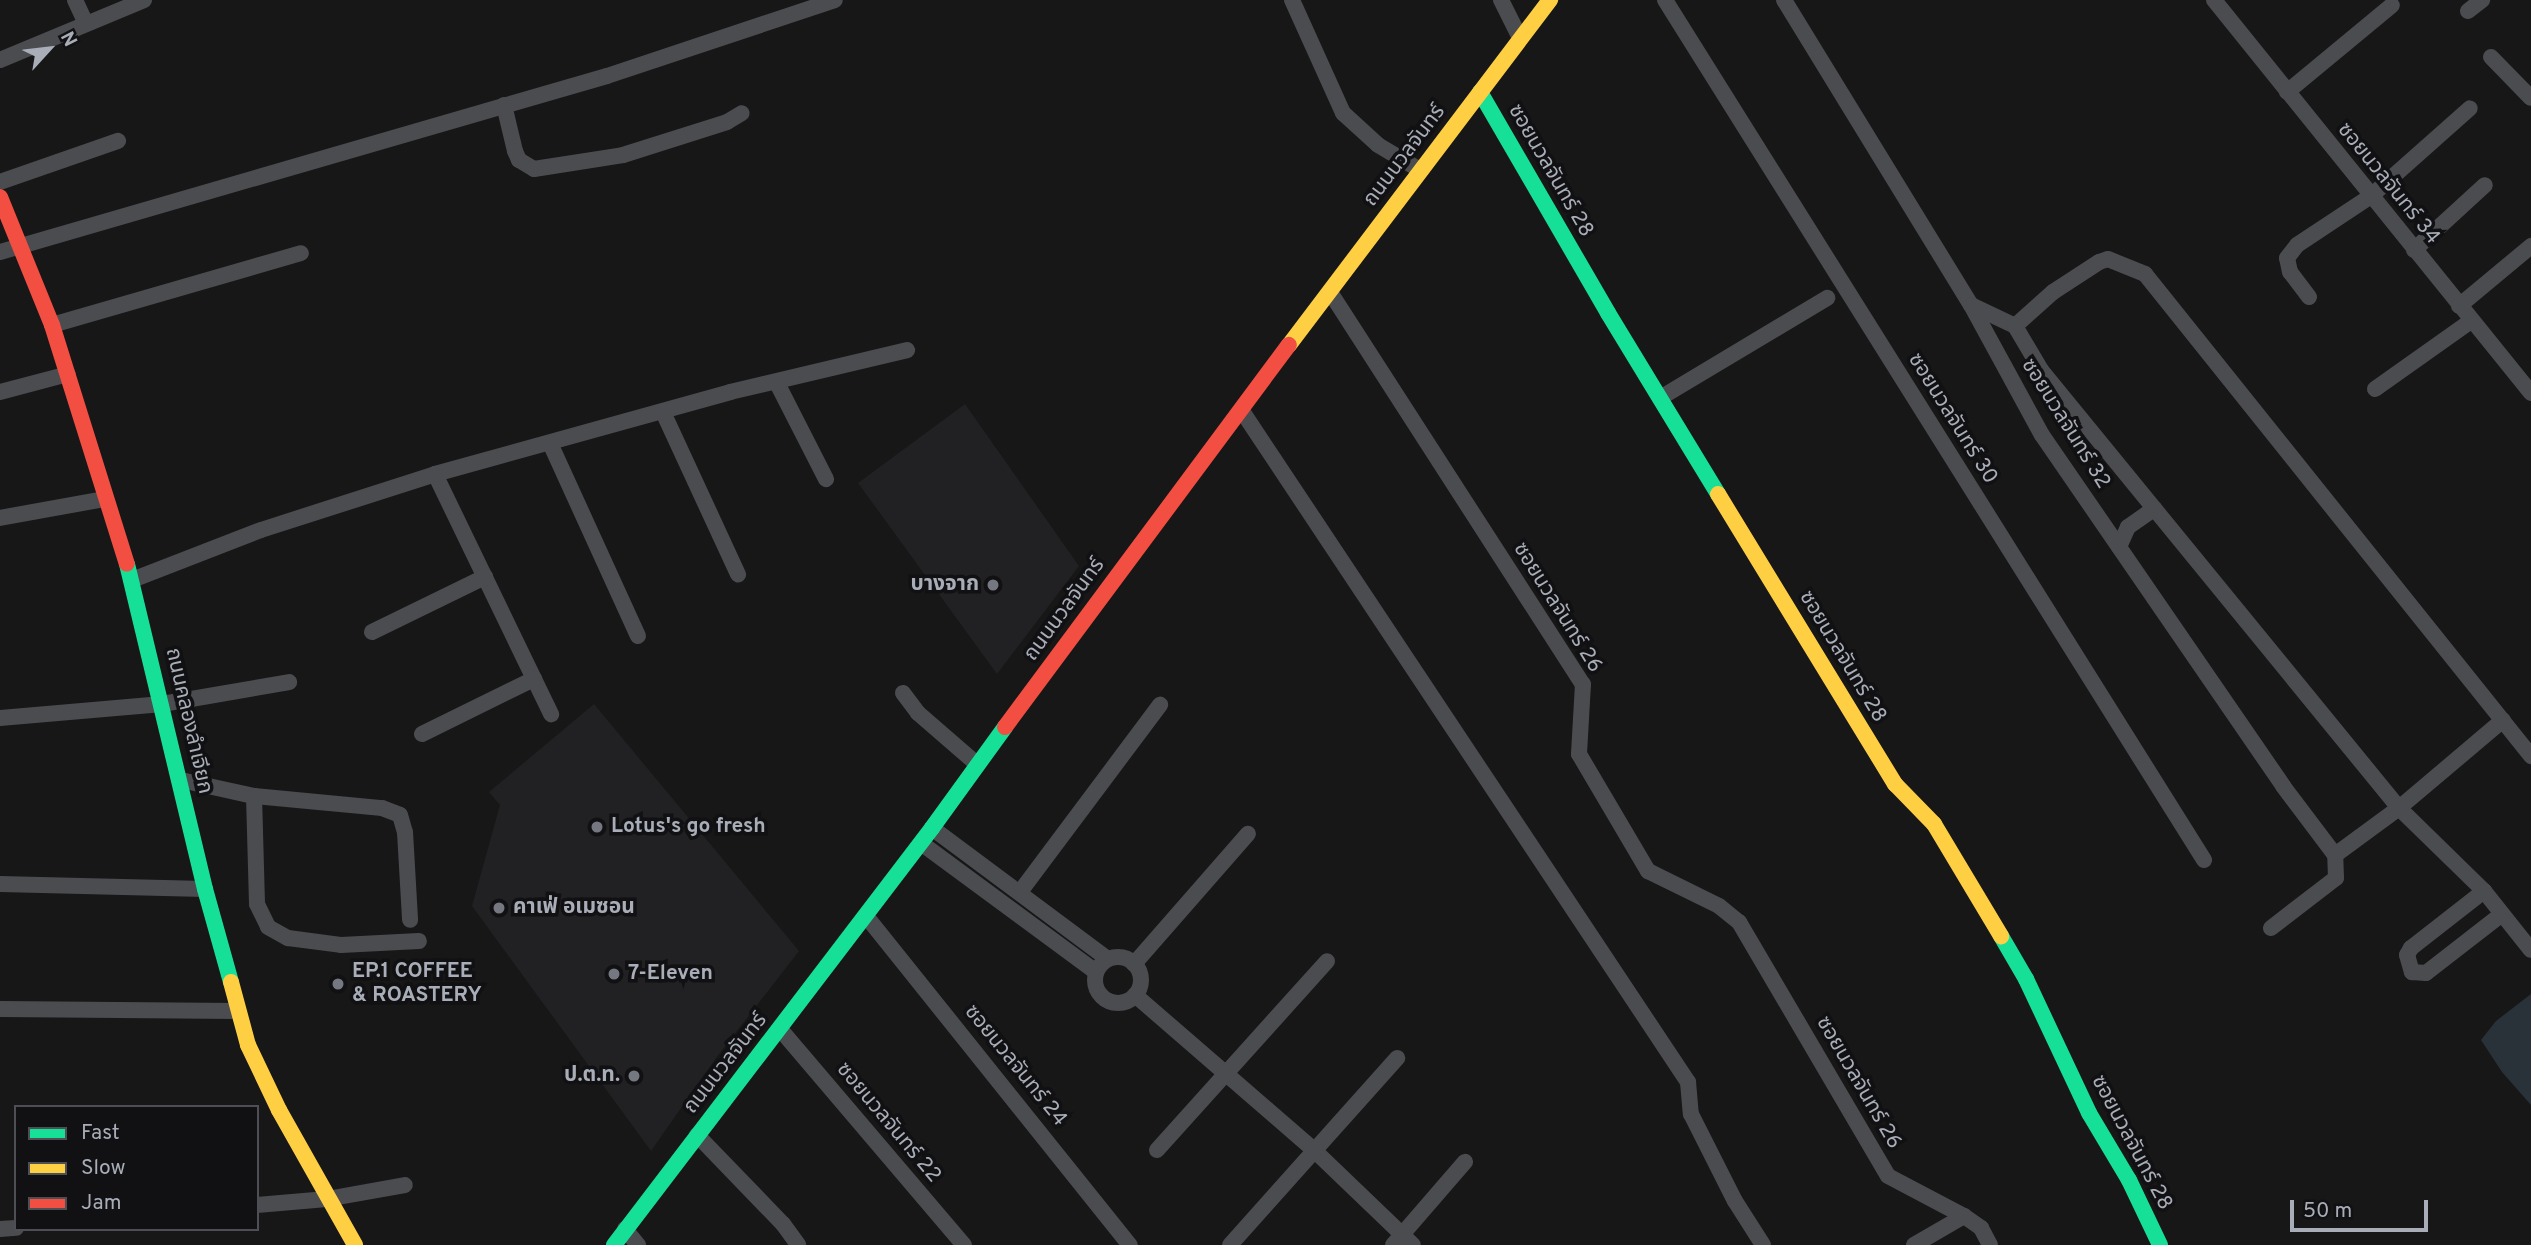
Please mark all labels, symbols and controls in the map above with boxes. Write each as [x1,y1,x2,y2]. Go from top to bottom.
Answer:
north arrow [14,14,84,84]
text: N [54,28,82,51]
street label: ถนนนวลจันทร์ [1359,100,1451,212]
street label: ซอยนวลจันทร์ 28 [1502,100,1598,242]
street label: ซอยนวลจันทร์ 34 [2331,118,2445,250]
street label: ซอยนวลจันทร์ 30 [1902,349,2002,489]
street label: ซอยนวลจันทร์ 32 [2015,354,2115,494]
street label: ซอยนวลจันทร์ 26 [1507,538,1607,678]
street label: ถนนนวลจันทร์ [1019,554,1111,666]
place label: บางจาก [911,572,979,598]
marker: บางจาก [985,577,1001,593]
street label: ซอยนวลจันทร์ 28 [1793,587,1891,727]
street label: ถนนคลองลำเจียก [159,646,217,796]
place label: Lotus's go fresh [611,814,766,840]
marker: Lotus's go fresh [589,819,605,835]
place label: คาเฟ่ อเมซอน [513,895,635,921]
marker: คาเฟ่ อเมซอน [491,900,507,916]
place label: EP.1 COFFEE & ROASTERY [352,959,482,1009]
place label: 7-Eleven [628,961,713,987]
marker: 7-Eleven [606,966,622,982]
marker: EP.1 COFFEE & ROASTERY [330,976,346,992]
street label: ซอยนวลจันทร์ 24 [958,1000,1072,1132]
street label: ถนนนวลจันทร์ [679,1009,773,1119]
street label: ซอยนวลจันทร์ 26 [1810,1012,1906,1154]
street label: ซอยนวลจันทร์ 22 [830,1058,946,1188]
place label: ป.ต.ท. [564,1063,620,1089]
marker: ป.ต.ท. [626,1068,642,1084]
street label: ซอยนวลจันทร์ 28 [2085,1071,2177,1215]
legend [14,1105,259,1231]
text: Fast [81,1120,120,1147]
text: Slow [81,1155,126,1182]
scale bar [2293,1186,2431,1230]
text: Jam [81,1190,122,1217]
text: 50 m [2303,1198,2352,1225]

